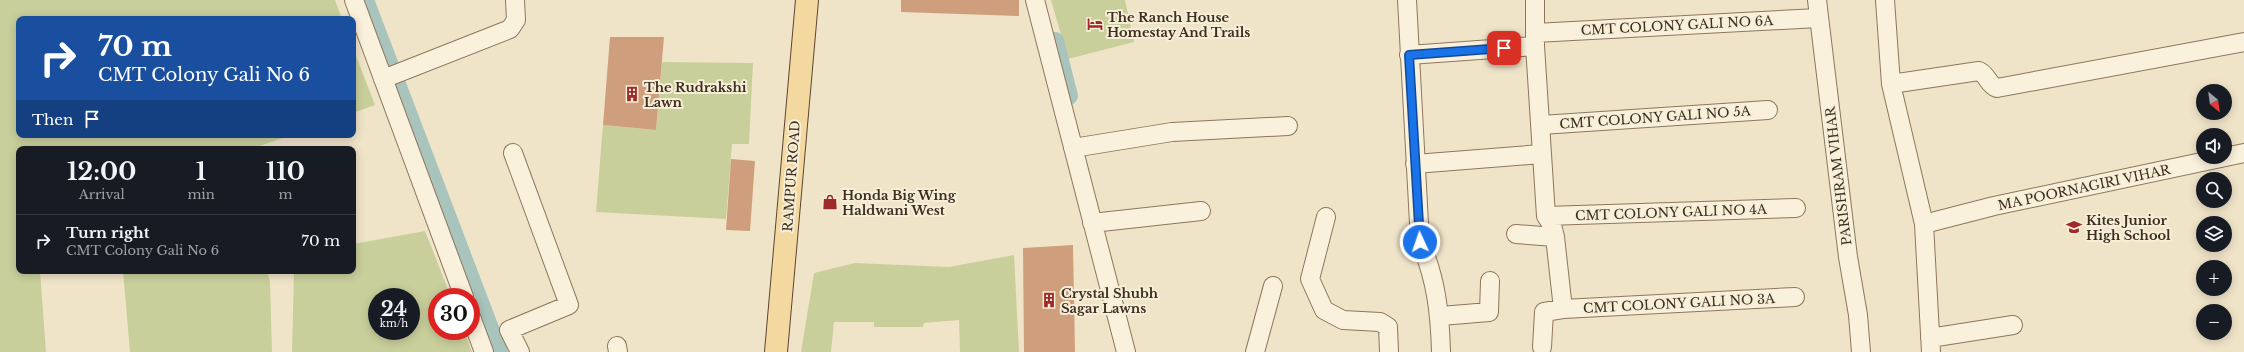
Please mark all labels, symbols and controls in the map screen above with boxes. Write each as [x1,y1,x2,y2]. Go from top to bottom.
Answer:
place label: The Ranch House Homestay And Trails [1107,9,1250,41]
street label: CMT COLONY GALI NO 6A [1580,12,1775,39]
hotel icon: The Ranch House Homestay And Trails [1086,15,1104,33]
text: 70 m [98,29,172,64]
pin [1487,31,1521,65]
icon: right [32,32,84,84]
icon: arrive [1493,37,1515,59]
text: CMT Colony Gali No 6 [98,64,310,86]
place label: The Rudrakshi Lawn [644,79,747,111]
north arrow [2196,84,2232,120]
map controls [2196,84,2232,340]
building icon: The Rudrakshi Lawn [623,85,641,103]
street label: CMT COLONY GALI NO 5A [1559,102,1752,133]
street label: PARISHRAM VIHAR [1821,105,1855,246]
icon: arrive [81,108,103,130]
text: Then [32,110,73,129]
street label: RAMPUR ROAD [779,120,804,232]
button: sound [2196,128,2232,164]
text: 12:00 [67,157,136,186]
text: 1 [196,157,206,186]
text: 110 [266,157,305,186]
street label: MA POORNAGIRI VIHAR [1996,161,2173,214]
button: search [2196,172,2232,208]
text: Arrival [79,186,125,203]
text: min [187,186,215,203]
text: m [278,186,292,203]
place label: Honda Big Wing Haldwani West [842,187,957,219]
shop icon: Honda Big Wing Haldwani West [821,193,839,211]
street label: CMT COLONY GALI NO 4A [1575,201,1768,224]
place label: Kites Junior High School [2086,212,2171,244]
button: layers [2196,216,2232,252]
school or university icon: Kites Junior High School [2065,218,2083,236]
position arrow [1399,221,1441,263]
text: Turn right [66,223,149,242]
icon: right [32,230,54,252]
text: 70 m [301,231,340,250]
text: CMT Colony Gali No 6 [66,242,219,259]
button: + [2196,260,2232,296]
place label: Crystal Shubh Sagar Lawns [1061,285,1159,317]
speed limit sign: 30 [428,288,480,340]
street label: CMT COLONY GALI NO 3A [1583,290,1776,317]
building icon: Crystal Shubh Sagar Lawns [1040,291,1058,309]
text: 24 [381,297,407,321]
button: − [2196,304,2232,340]
text: km/h [380,317,408,330]

